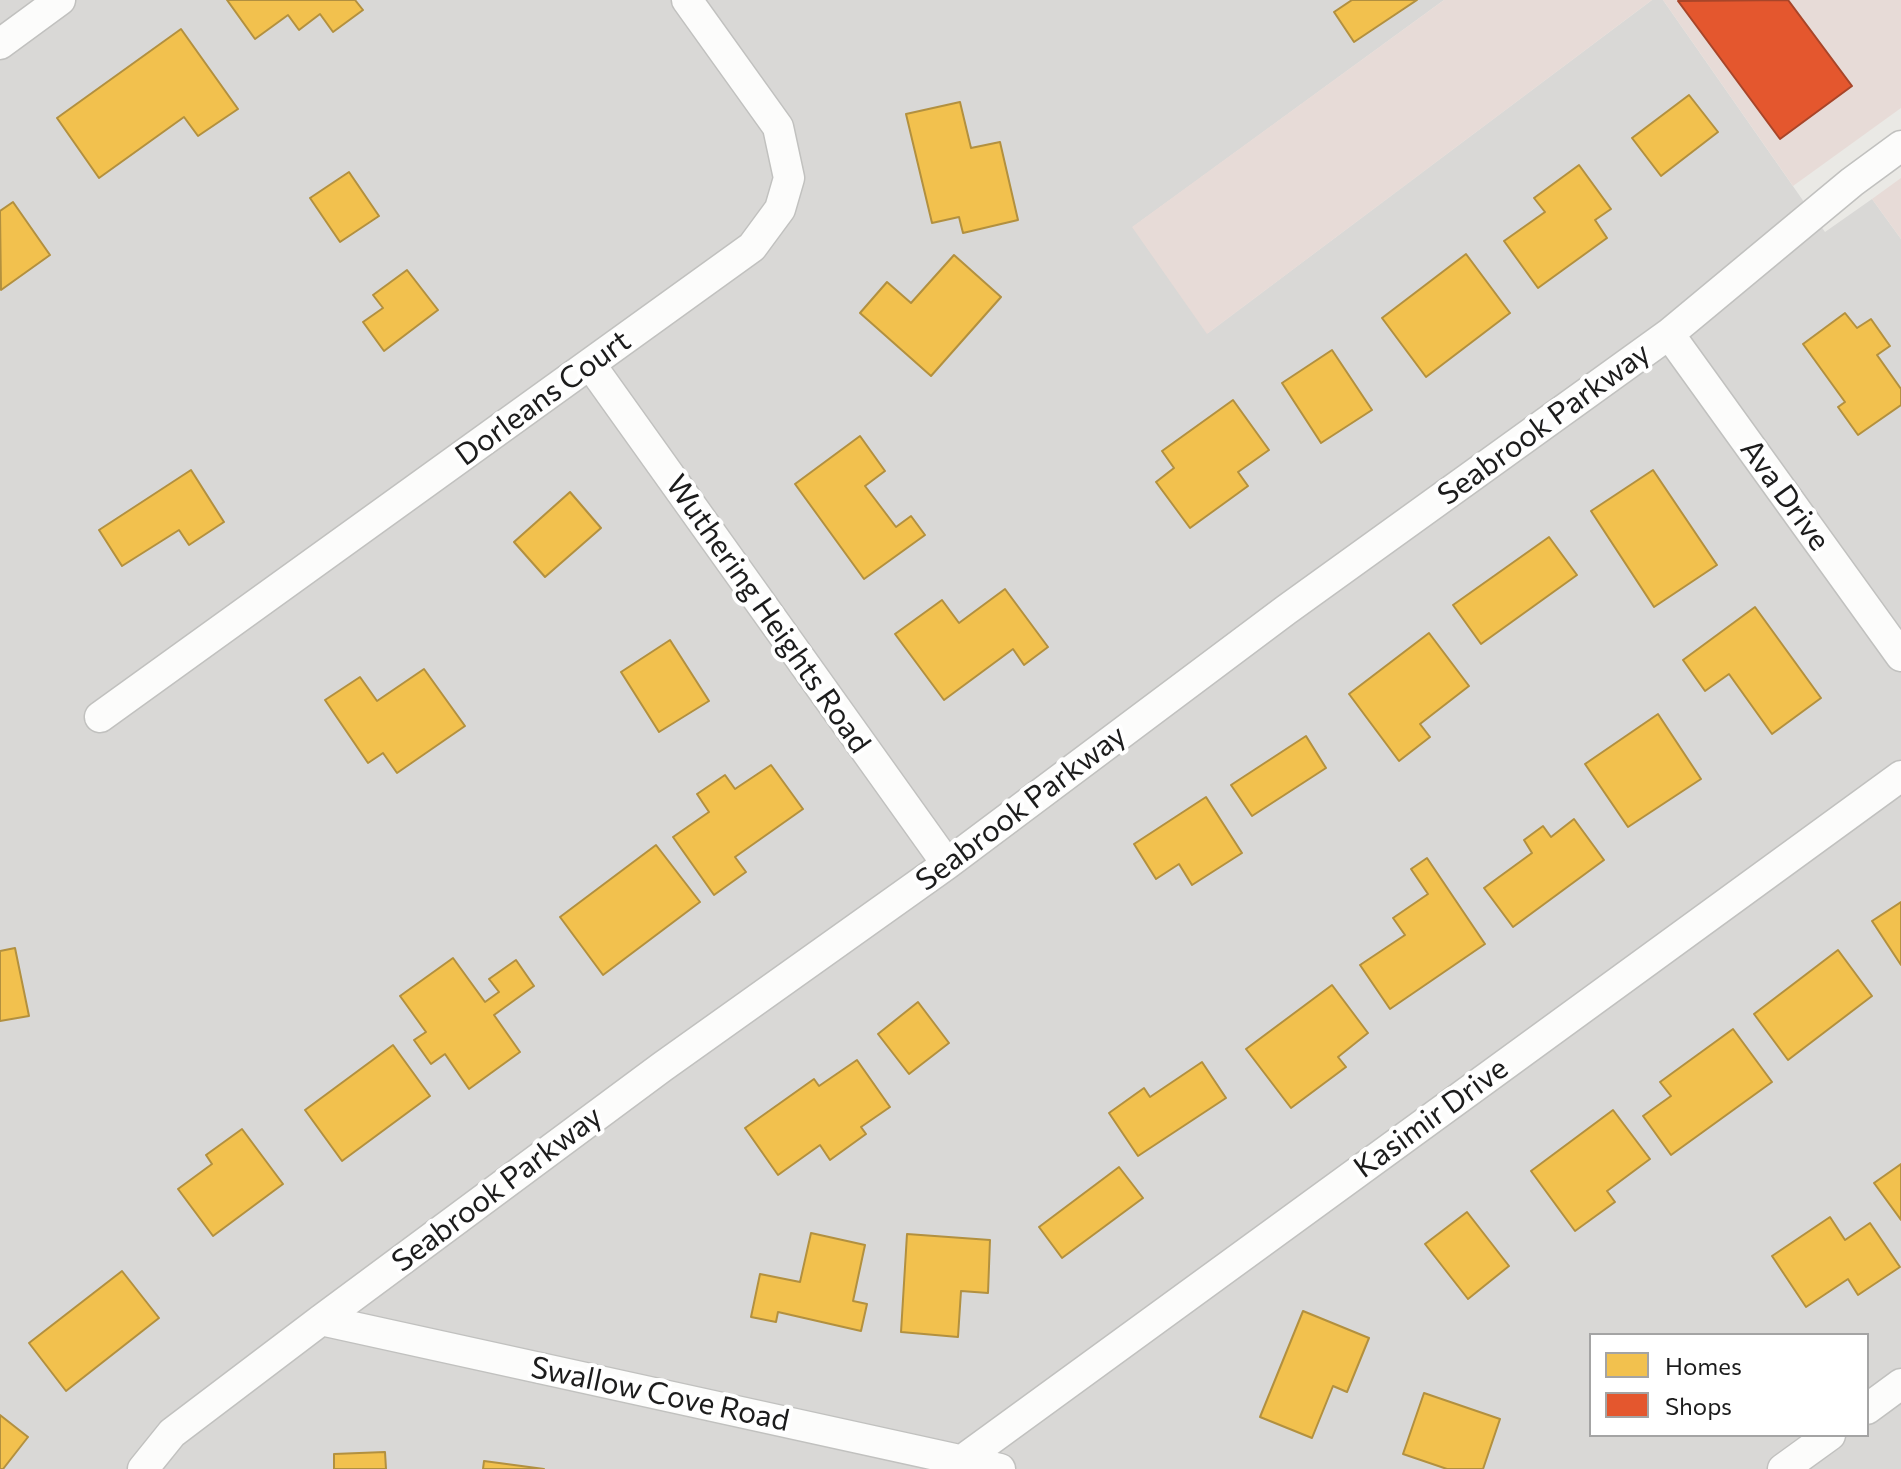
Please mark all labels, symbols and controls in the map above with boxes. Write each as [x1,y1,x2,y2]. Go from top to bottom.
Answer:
street label: Dorleans Court [449,323,637,473]
street label: Seabrook Parkway [1431,335,1657,513]
street label: Ava Drive [1733,432,1837,558]
street label: Wuthering Heights Road [658,468,878,760]
street label: Seabrook Parkway [909,717,1133,899]
street label: Kasimir Drive [1347,1050,1515,1186]
street label: Seabrook Parkway [385,1098,609,1280]
legend [1589,1333,1869,1437]
street label: Swallow Cove Road [528,1349,792,1439]
text: Homes [1665,1351,1742,1380]
text: Shops [1665,1391,1732,1420]

